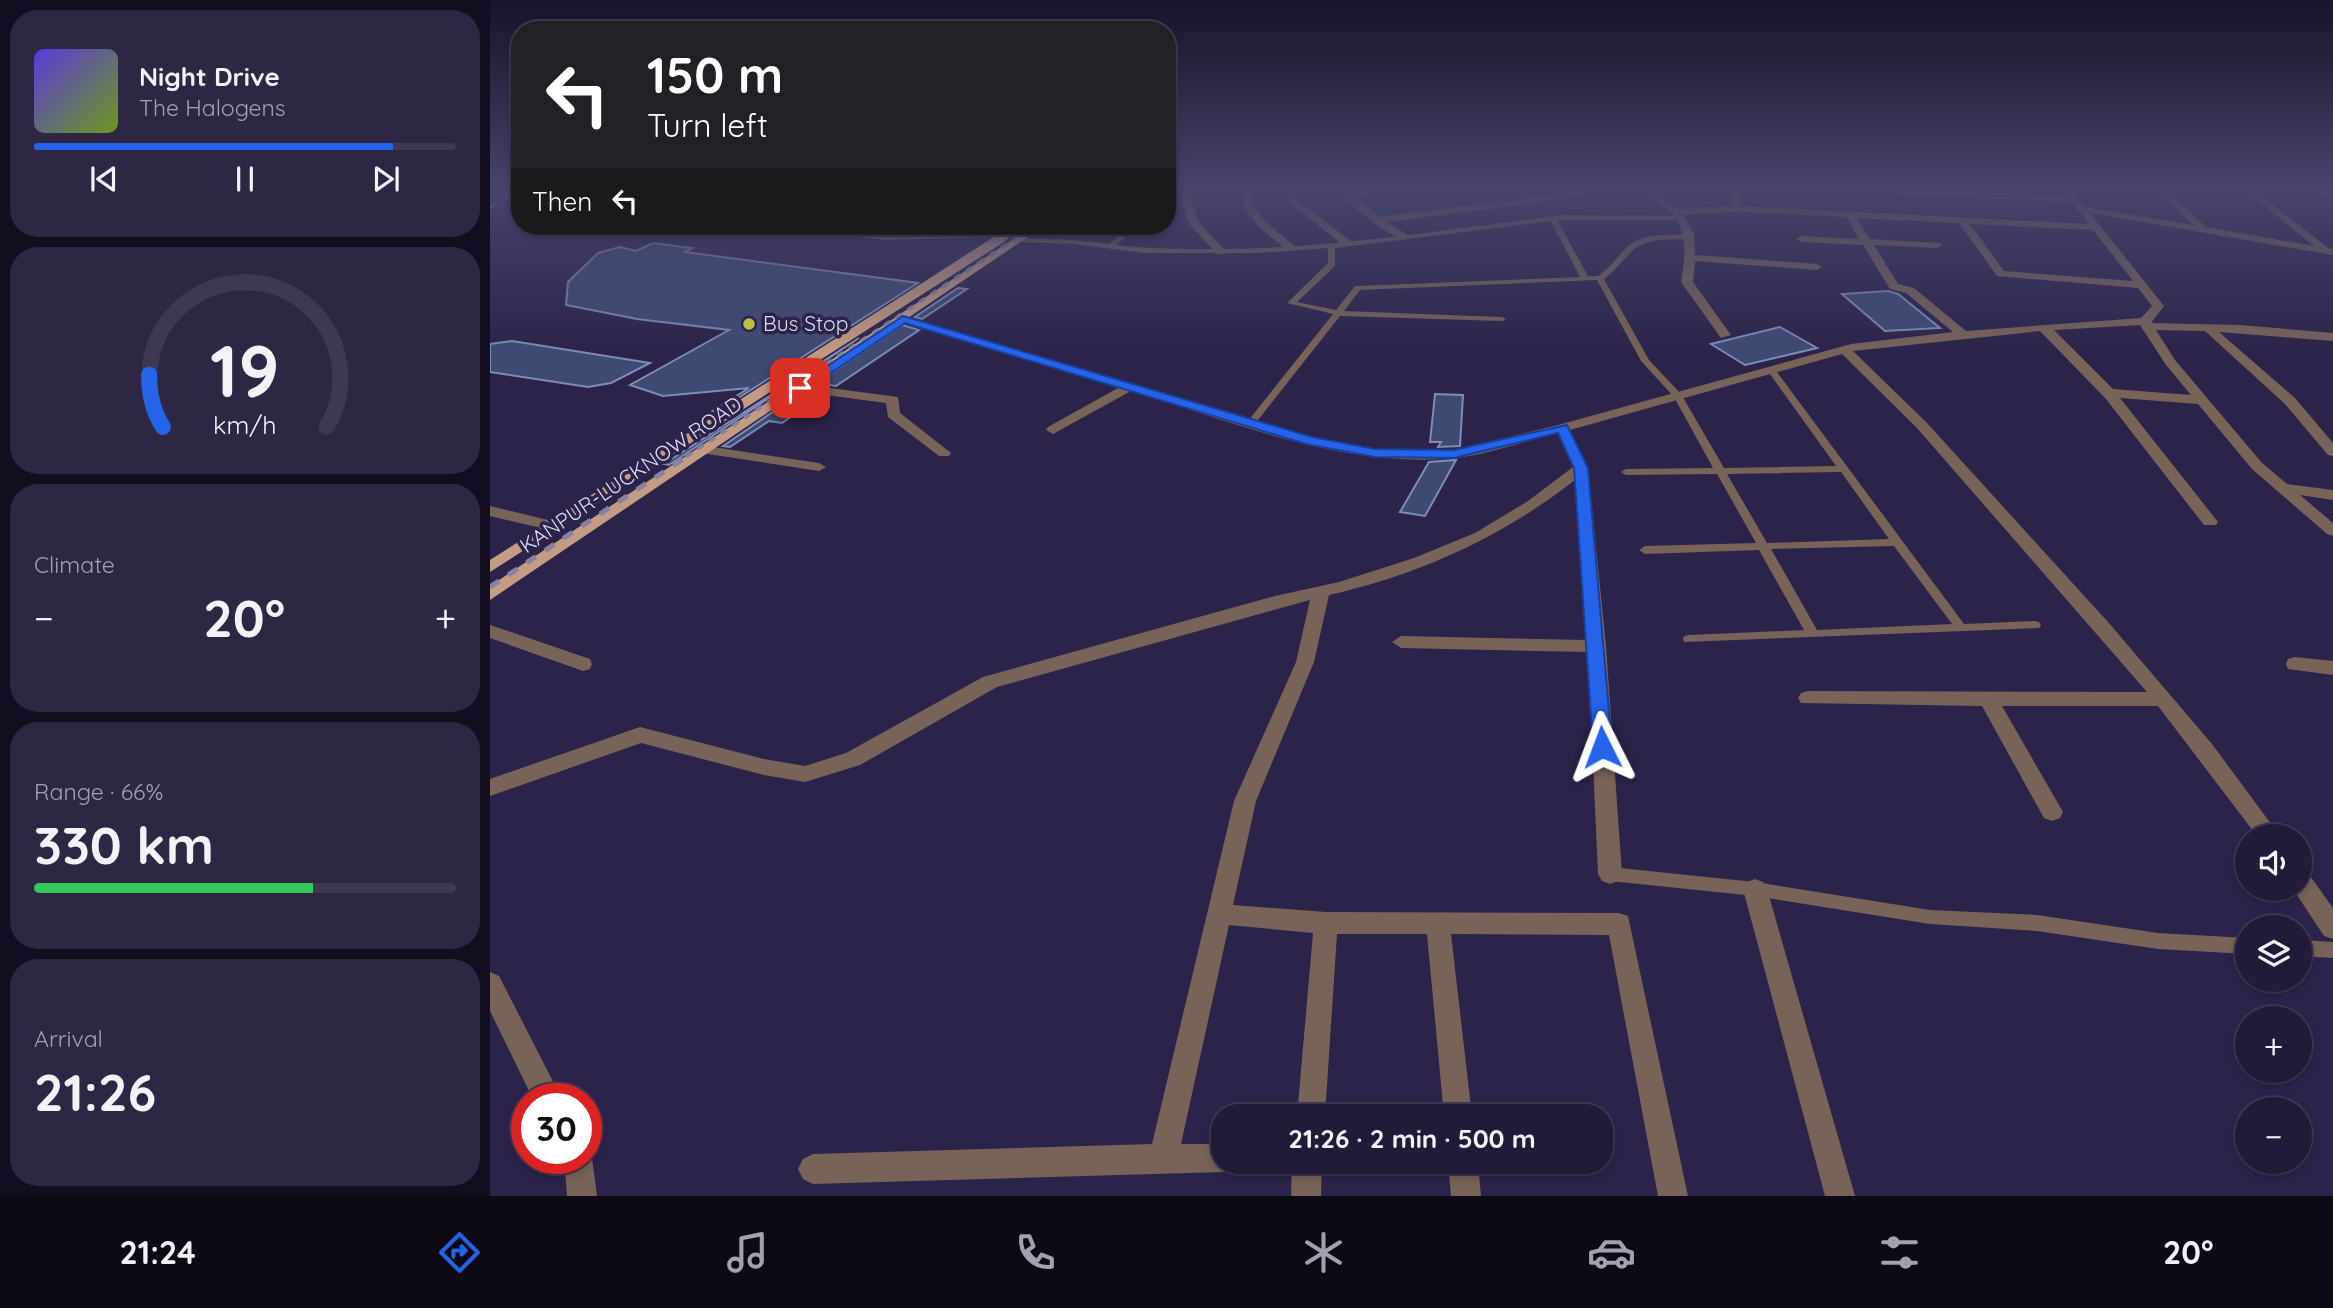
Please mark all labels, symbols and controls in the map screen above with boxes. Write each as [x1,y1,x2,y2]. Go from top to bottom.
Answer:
text: 150 m [647,44,783,105]
icon: left [532,49,623,140]
text: Night Drive [139,60,280,93]
text: The Halogens [139,93,286,122]
text: Turn left [647,105,768,145]
icon: previous [85,160,123,198]
icon: pause [226,160,264,198]
icon: next [367,160,405,198]
icon: left [606,182,644,220]
text: Then [532,185,592,218]
place label: Bus Stop [763,310,848,336]
marker: Bus Stop [741,316,757,332]
text: 19 [210,324,280,415]
pin [770,358,830,418]
icon: arrive [781,369,819,407]
street label: KANPUR-LUCKNOW ROAD [514,390,746,558]
text: km/h [213,409,277,440]
text: Climate [34,550,115,579]
text: 20° [203,585,285,650]
text: − [34,594,54,642]
text: + [435,594,456,642]
position arrow [1565,710,1639,784]
text: Range · 66% [34,777,163,806]
text: 330 km [34,812,214,877]
map controls [2235,824,2312,1174]
button: sound [2235,824,2312,901]
button: layers [2235,915,2312,992]
button: + [2235,1006,2312,1083]
text: Arrival [34,1024,103,1053]
text: 21:26 [34,1059,156,1124]
speed limit sign: 30 [511,1083,602,1174]
button: − [2235,1097,2312,1174]
text: 21:26 · 2 min · 500 m [1288,1122,1536,1155]
icon: directions [435,1228,484,1277]
icon: music [723,1228,772,1277]
icon: phone [1011,1228,1060,1277]
icon: climate [1299,1228,1348,1277]
icon: car [1587,1228,1636,1277]
icon: filters [1875,1228,1924,1277]
text: 21:24 [120,1232,196,1272]
text: 20° [2163,1232,2213,1272]

